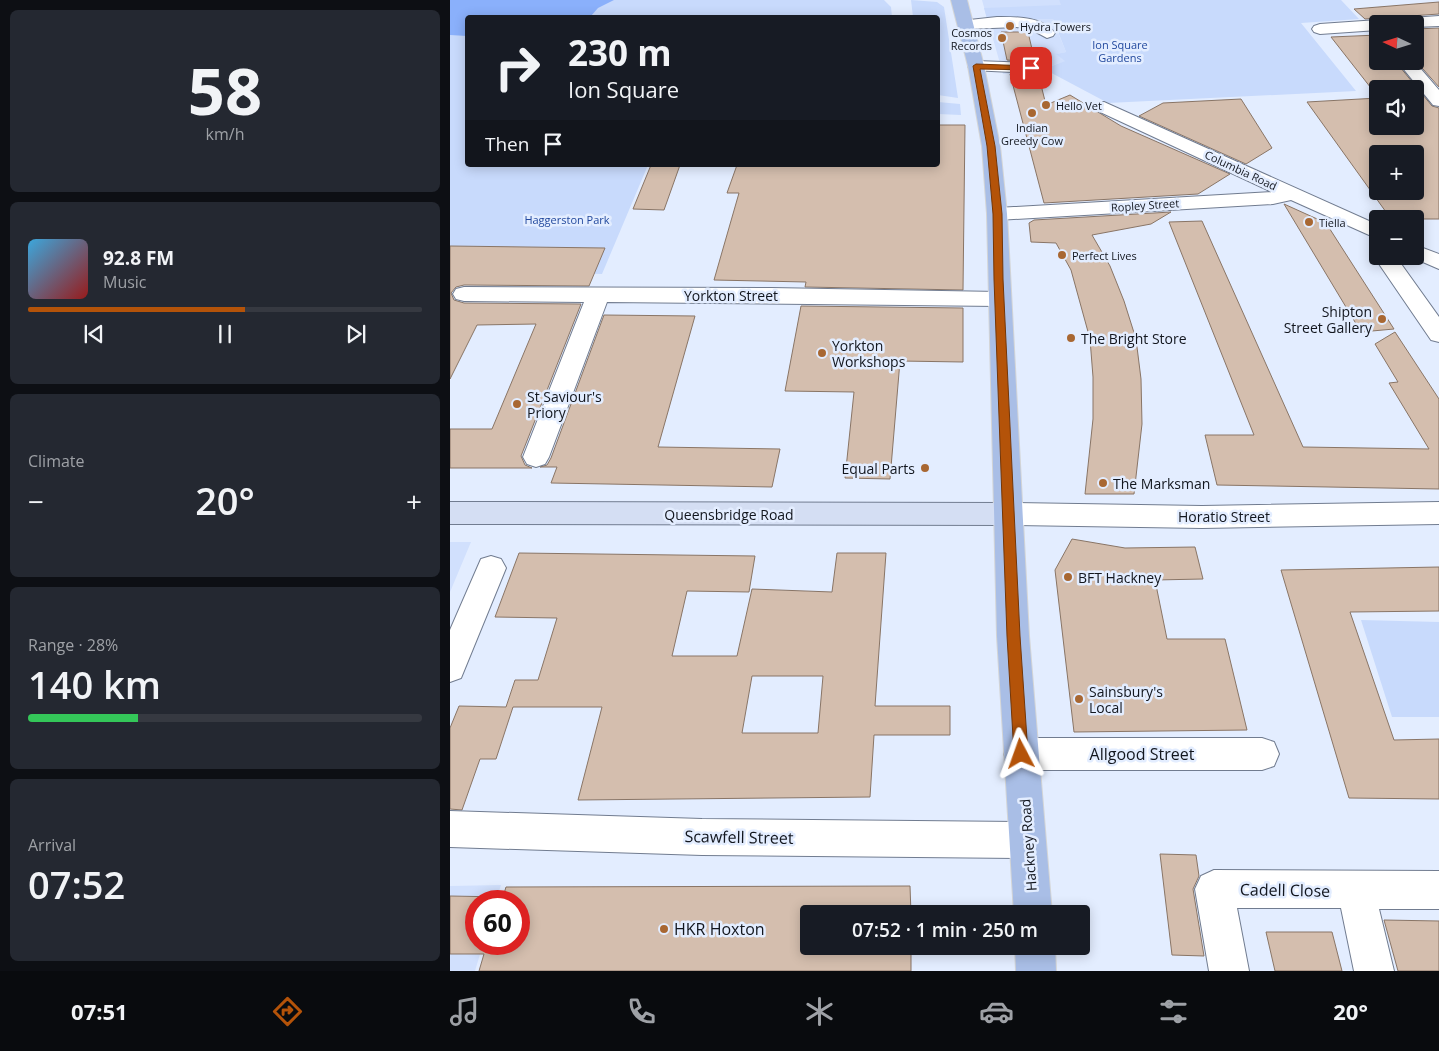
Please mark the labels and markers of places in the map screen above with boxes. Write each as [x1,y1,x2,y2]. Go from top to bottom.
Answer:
place label: Hydra Towers [1020,19,1091,34]
marker: Hydra Towers [1004,20,1016,32]
place label: Cosmos Records [951,25,992,53]
marker: Cosmos Records [996,32,1008,44]
pin [1010,47,1052,89]
place label: Hello Vet [1056,98,1102,113]
marker: Hello Vet [1040,99,1052,111]
marker: Indian Greedy Cow [1026,107,1038,119]
place label: Indian Greedy Cow [1001,120,1063,148]
place label: Tiella [1319,215,1346,230]
marker: Tiella [1303,216,1315,228]
place label: Perfect Lives [1072,248,1137,263]
marker: Perfect Lives [1056,249,1068,261]
place label: Shipton Street Gallery [1284,302,1373,337]
marker: Shipton Street Gallery [1376,313,1388,325]
place label: The Bright Store [1081,329,1187,348]
marker: The Bright Store [1065,332,1077,344]
place label: Yorkton Workshops [832,336,906,371]
marker: Yorkton Workshops [816,347,828,359]
place label: St Saviour's Priory [527,387,602,422]
marker: St Saviour's Priory [511,398,523,410]
place label: Equal Parts [842,459,915,478]
marker: Equal Parts [919,462,931,474]
place label: The Marksman [1113,474,1210,493]
marker: The Marksman [1097,477,1109,489]
place label: BFT Hackney [1078,568,1162,587]
marker: BFT Hackney [1062,571,1074,583]
place label: Sainsbury's Local [1089,682,1163,717]
marker: Sainsbury's Local [1073,693,1085,705]
place label: HKR Hoxton [674,918,765,940]
marker: HKR Hoxton [658,923,670,935]

